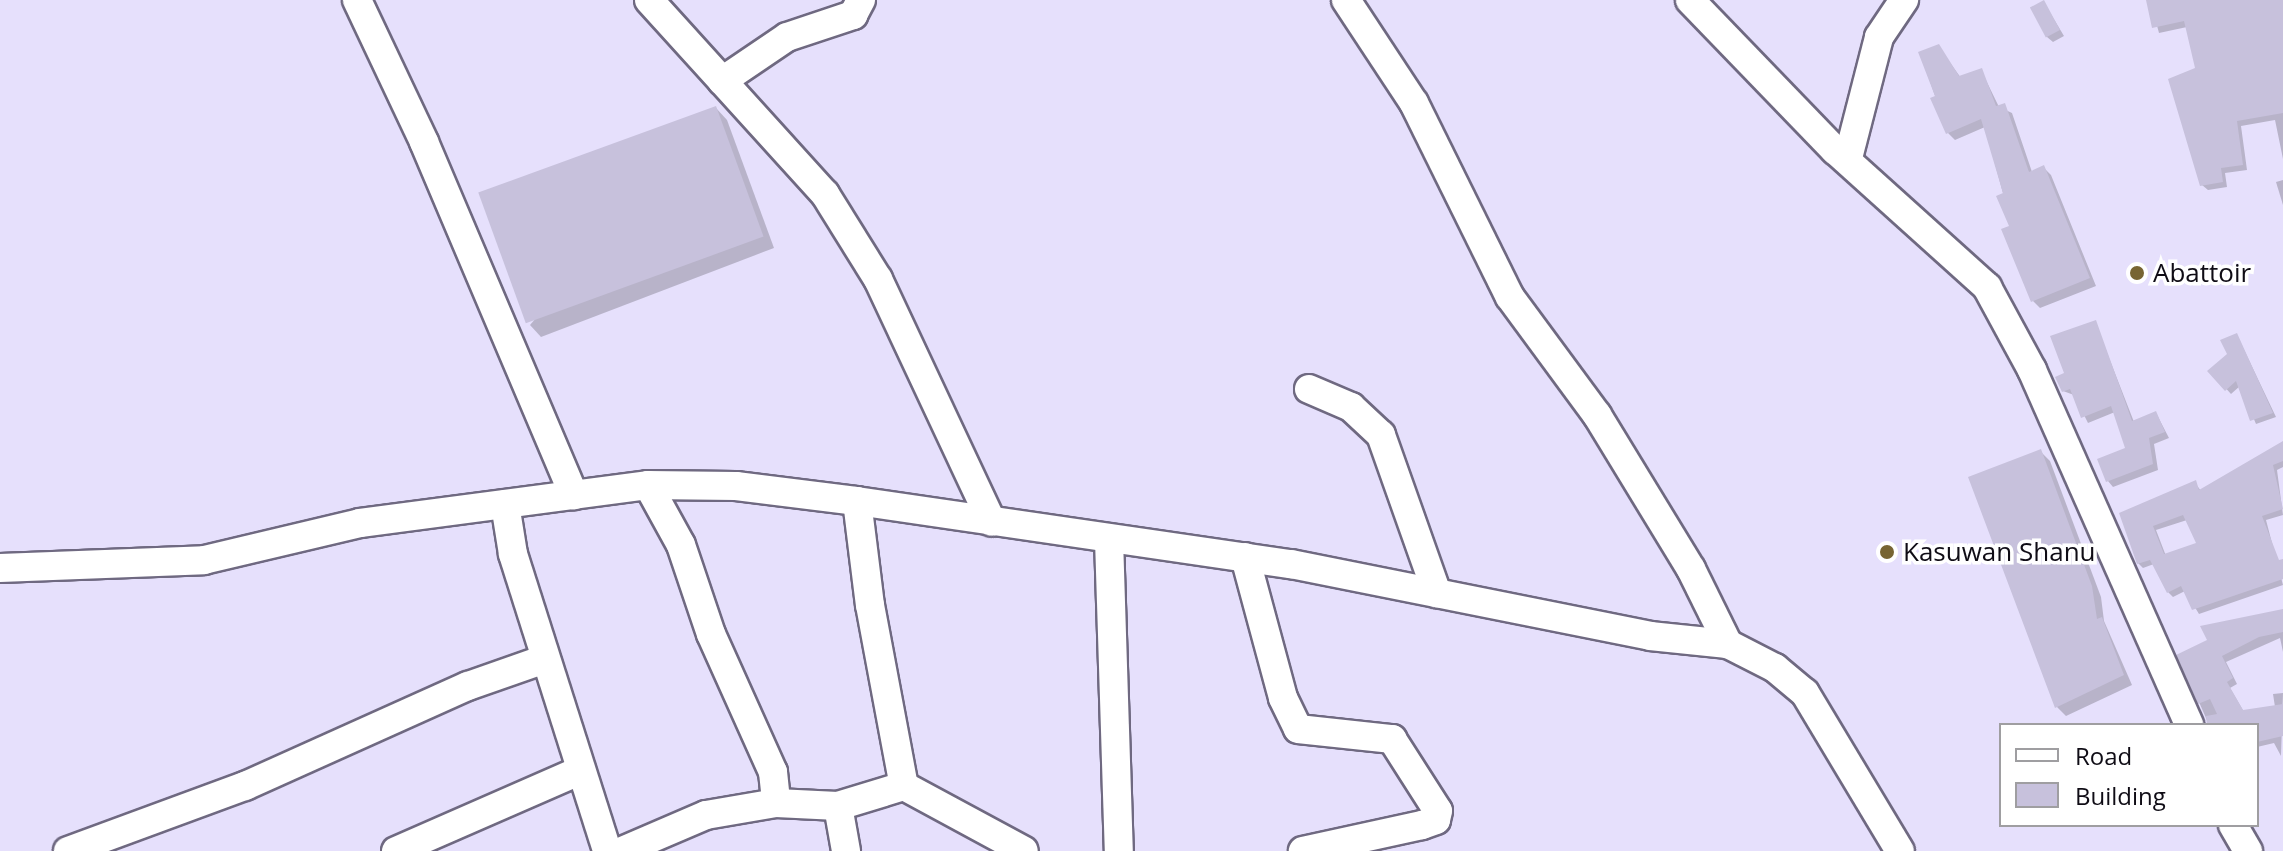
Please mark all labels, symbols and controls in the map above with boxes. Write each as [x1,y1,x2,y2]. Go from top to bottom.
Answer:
place label: Abattoir [2153,257,2251,289]
marker: Abattoir [2128,264,2146,282]
place label: Kasuwan Shanu [1903,536,2096,568]
marker: Kasuwan Shanu [1878,543,1896,561]
legend [1999,723,2259,827]
text: Road [2075,739,2132,772]
text: Building [2075,779,2166,812]

